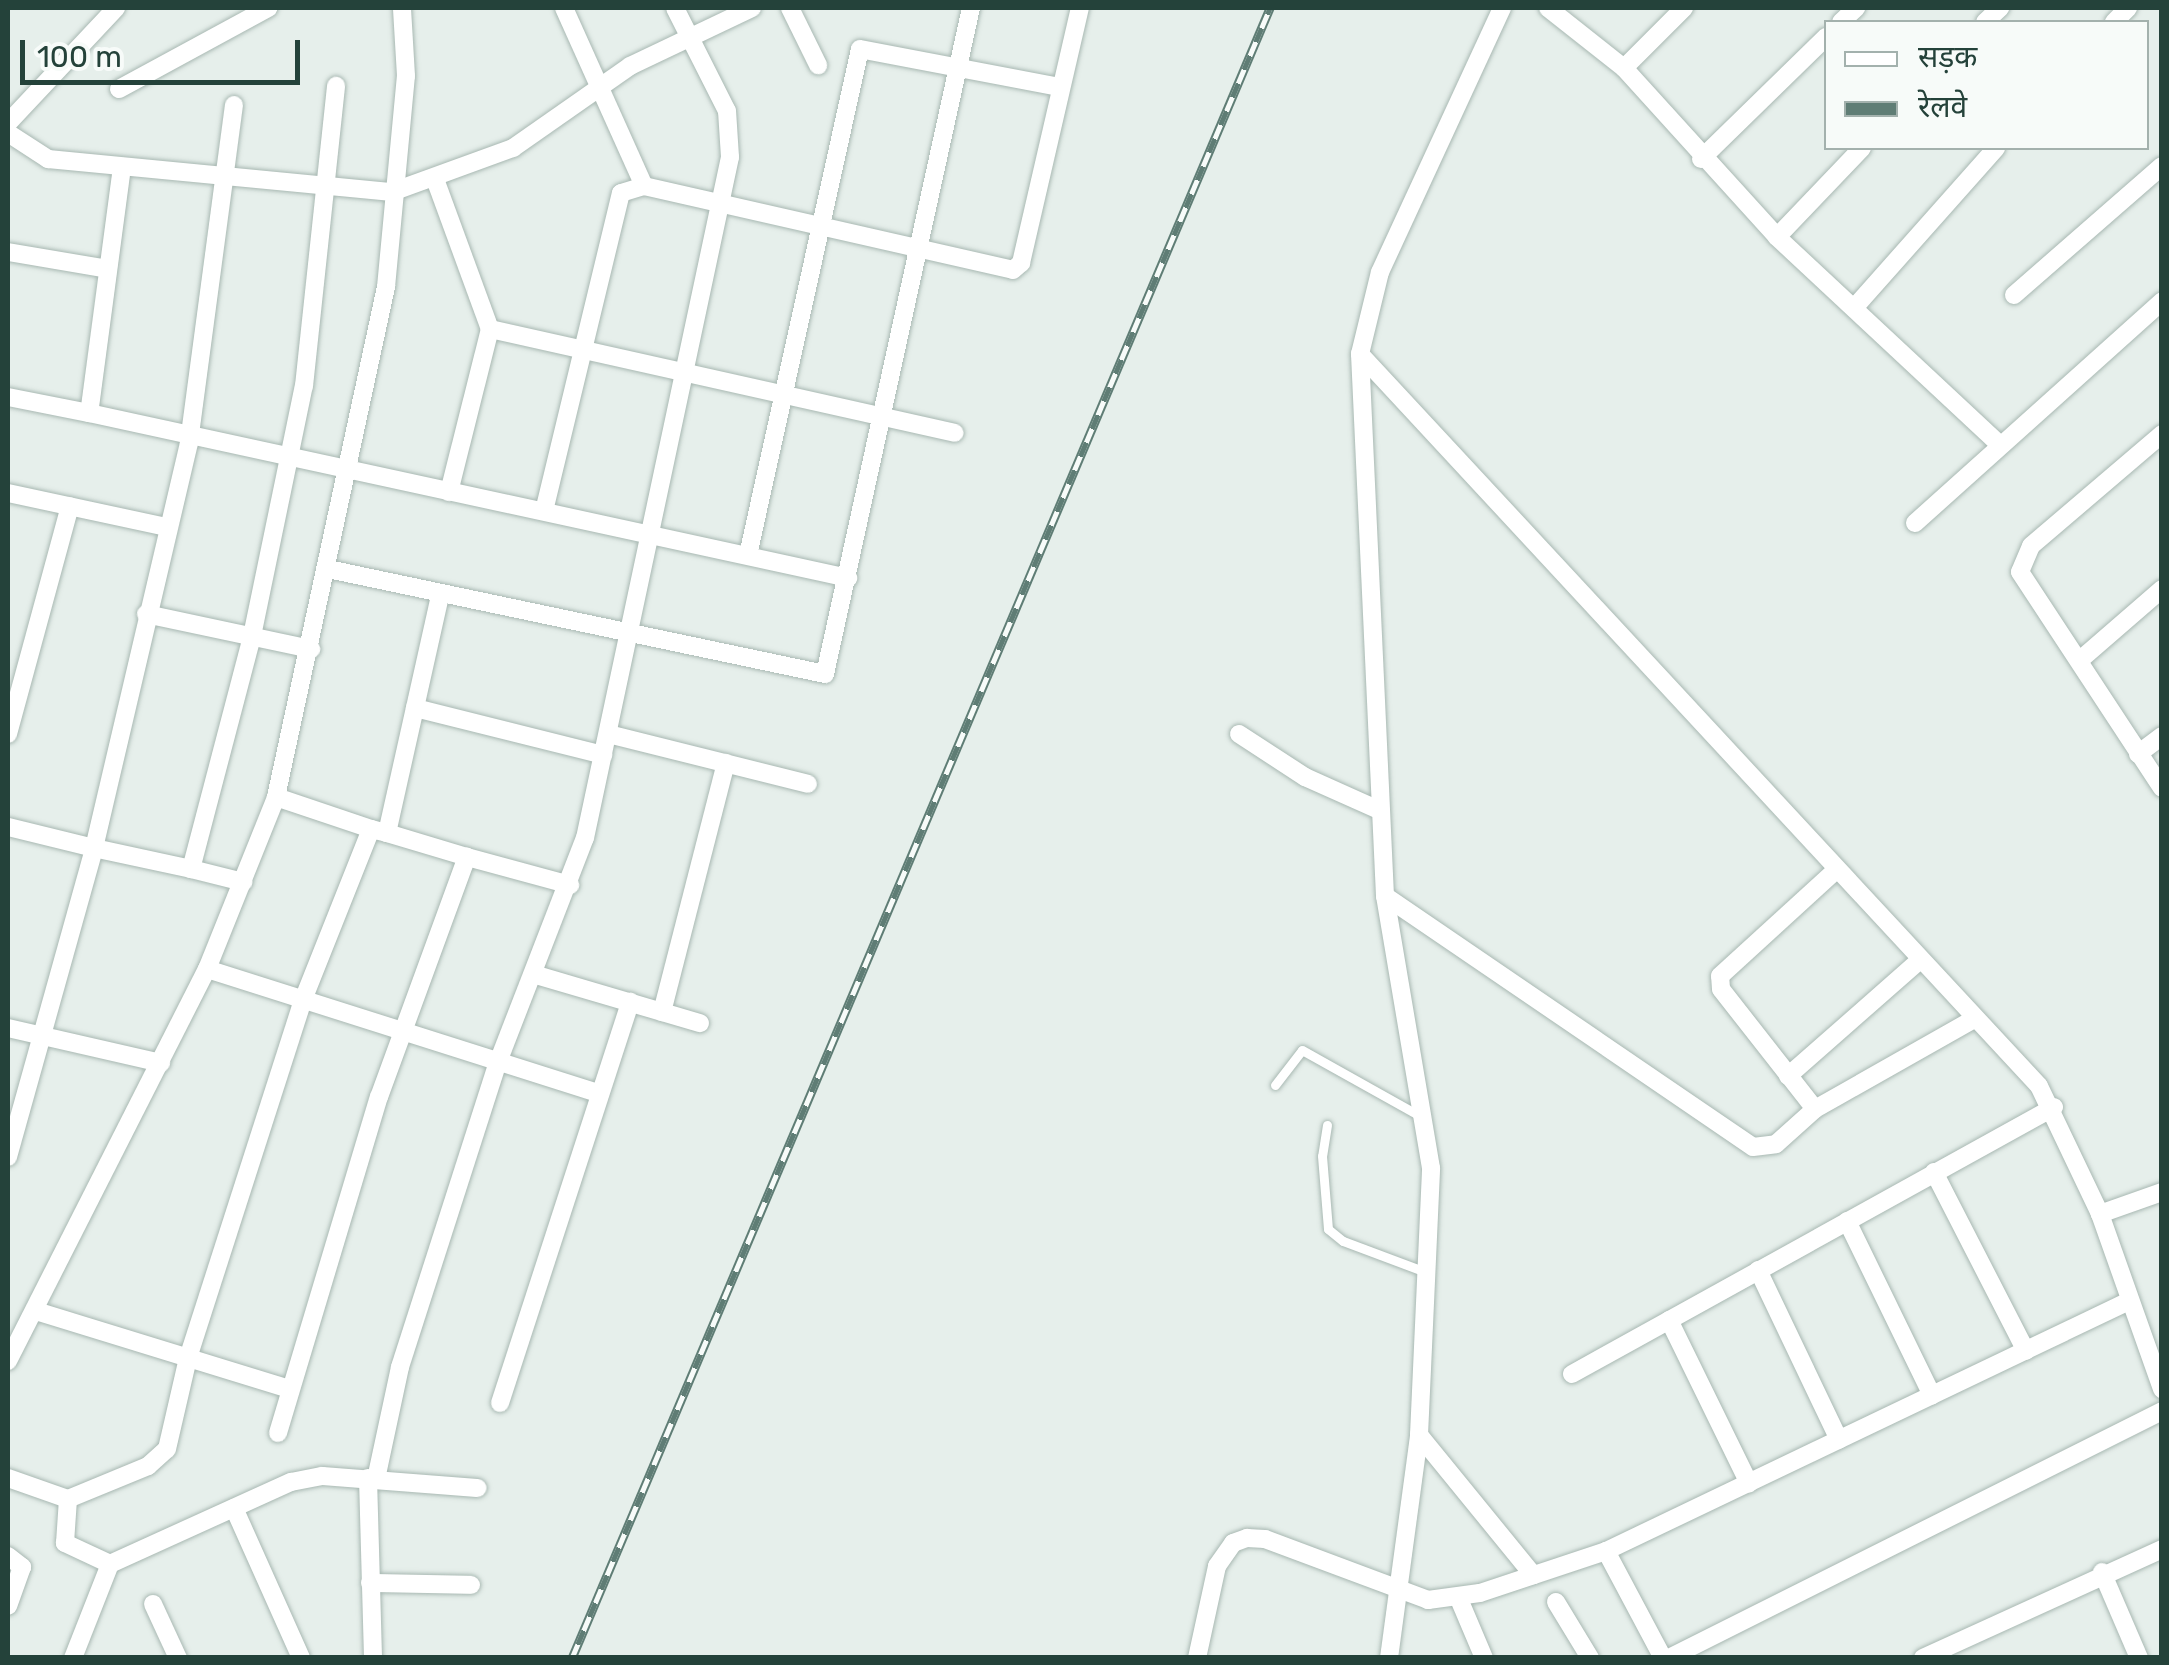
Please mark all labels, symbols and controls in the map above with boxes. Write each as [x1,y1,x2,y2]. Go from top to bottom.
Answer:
scale bar [25,20,305,82]
legend [1824,20,2149,150]
text: 100 m [37,39,122,75]
text: सड़क [1918,39,1977,75]
text: रेलवे [1918,89,1967,125]

